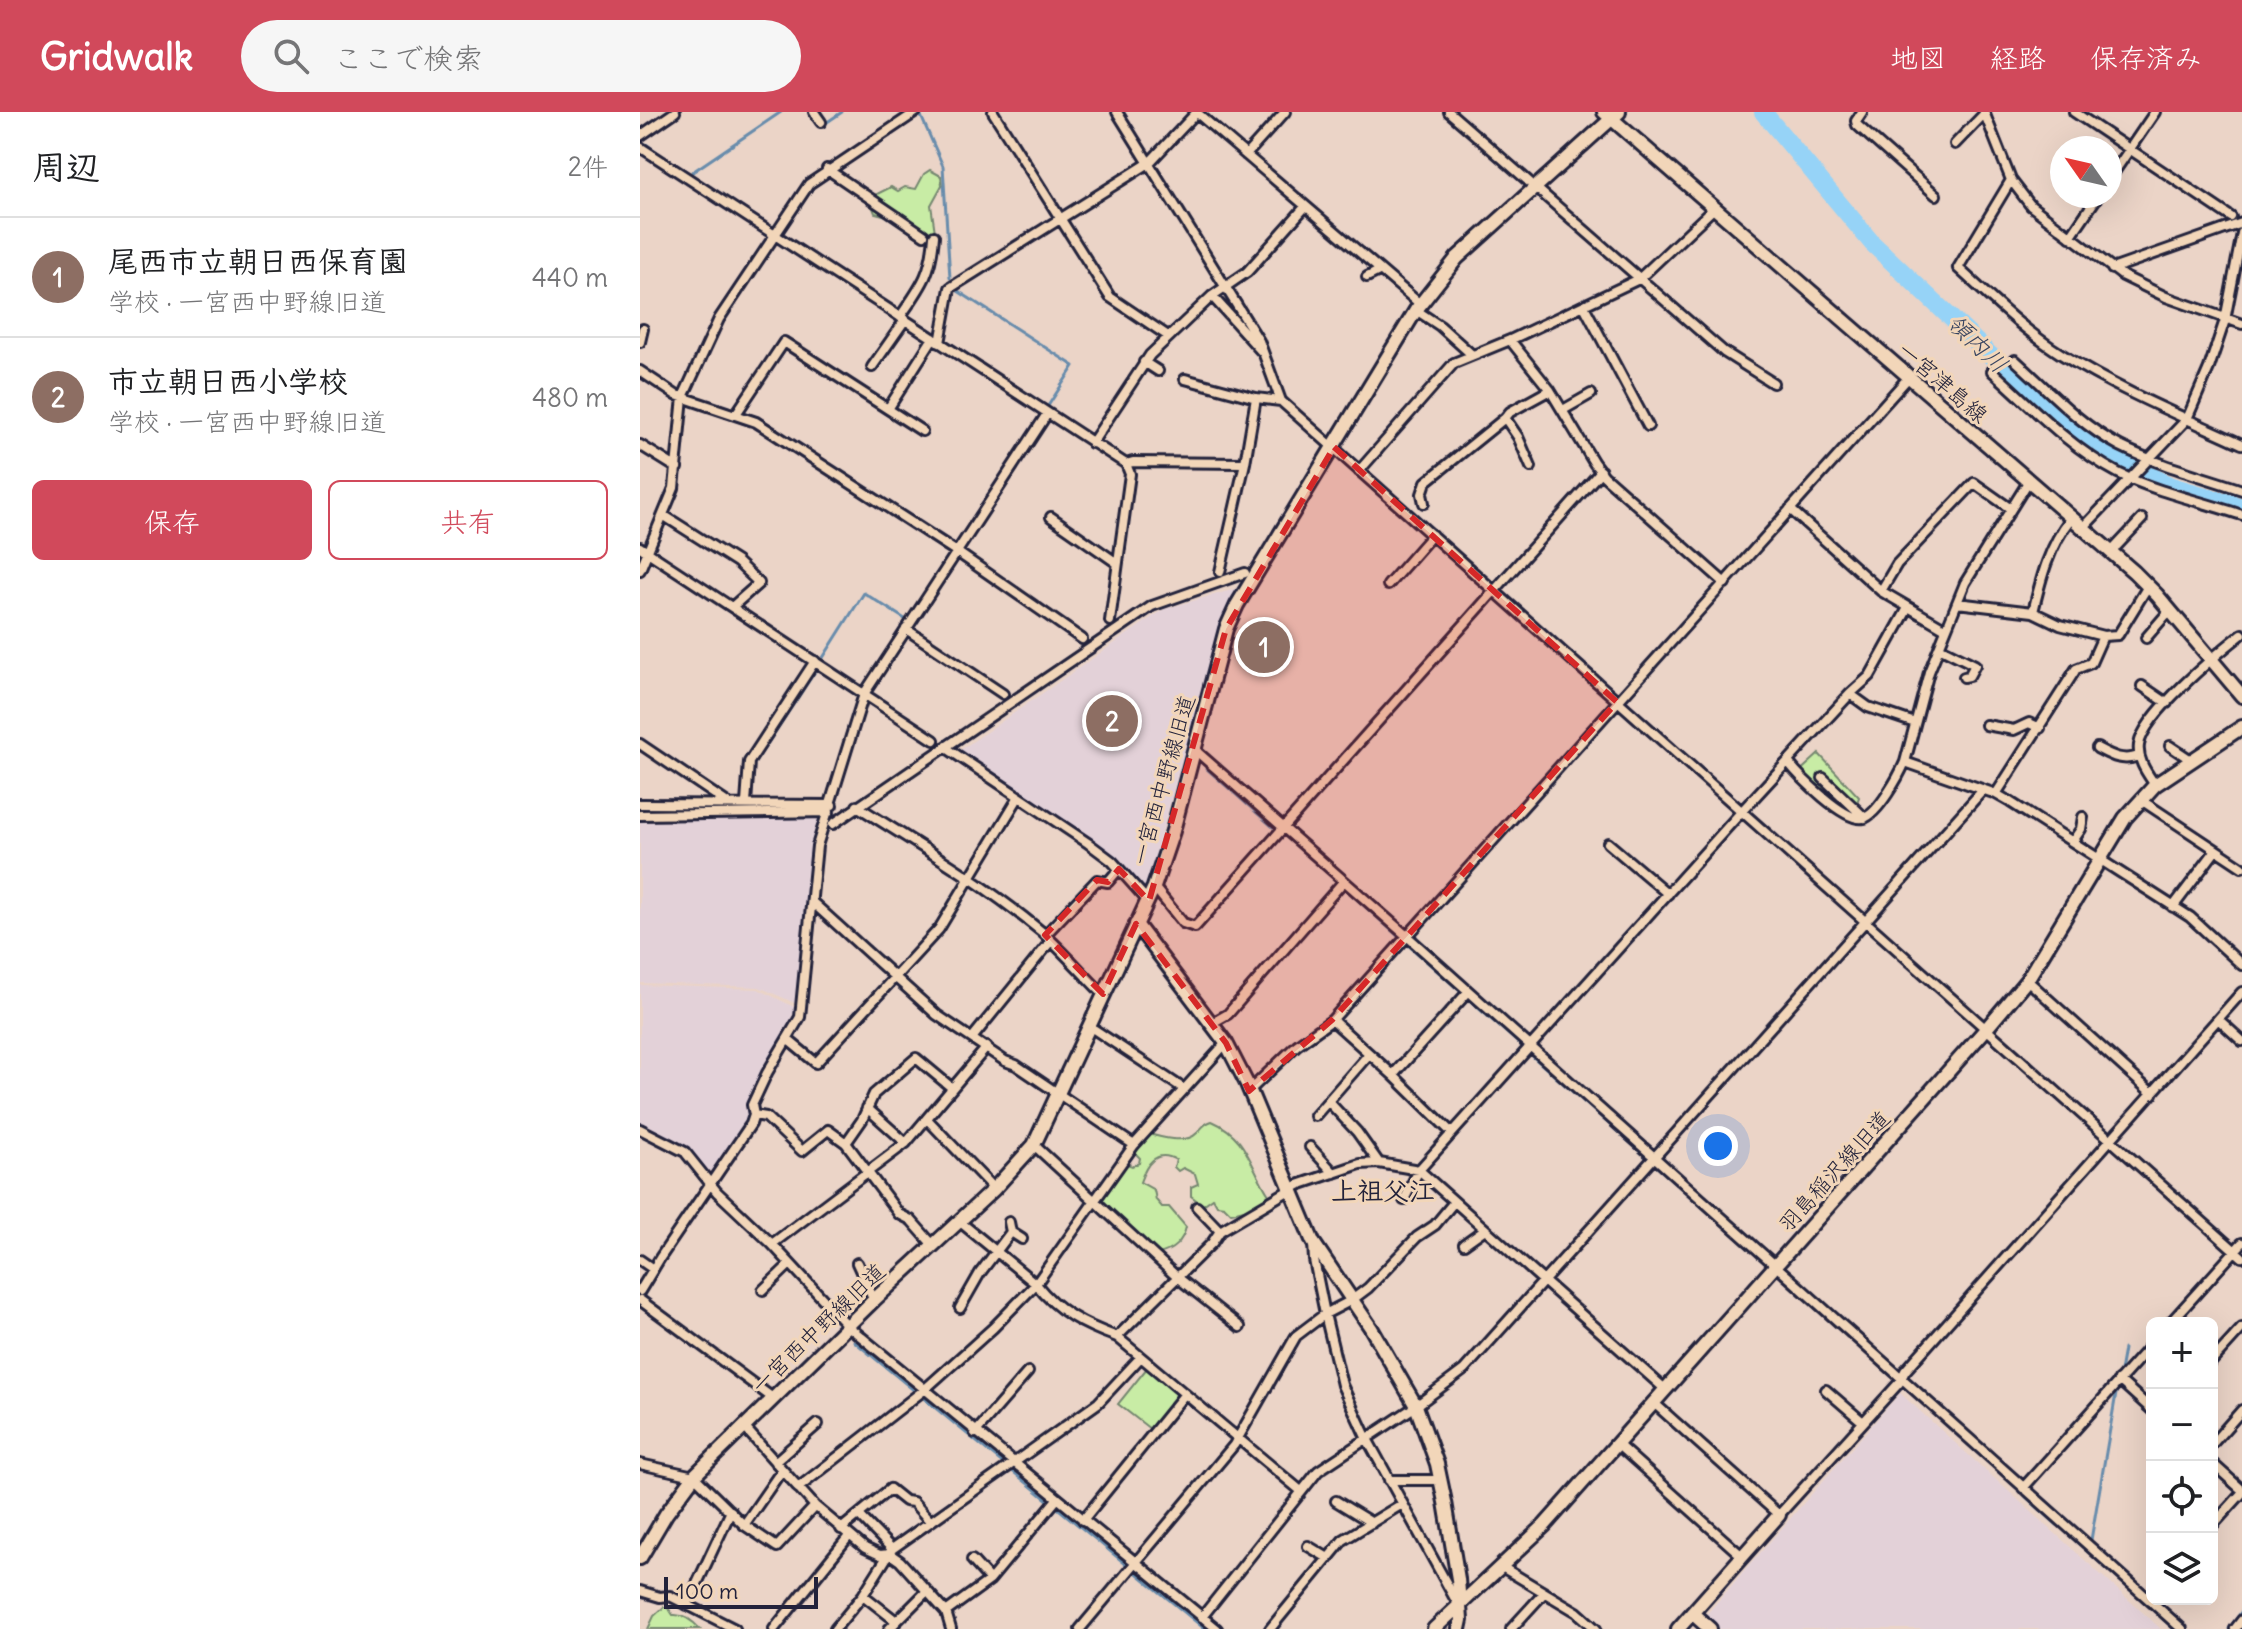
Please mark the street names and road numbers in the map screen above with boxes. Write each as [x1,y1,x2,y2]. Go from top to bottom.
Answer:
street label: 一宮津島線 [1892,335,1994,429]
street label: 一宮西中野線旧道 [1125,692,1201,868]
street label: 羽島稲沢線旧道 [1772,1104,1896,1238]
street label: 一宮西中野線旧道 [745,1257,891,1399]

